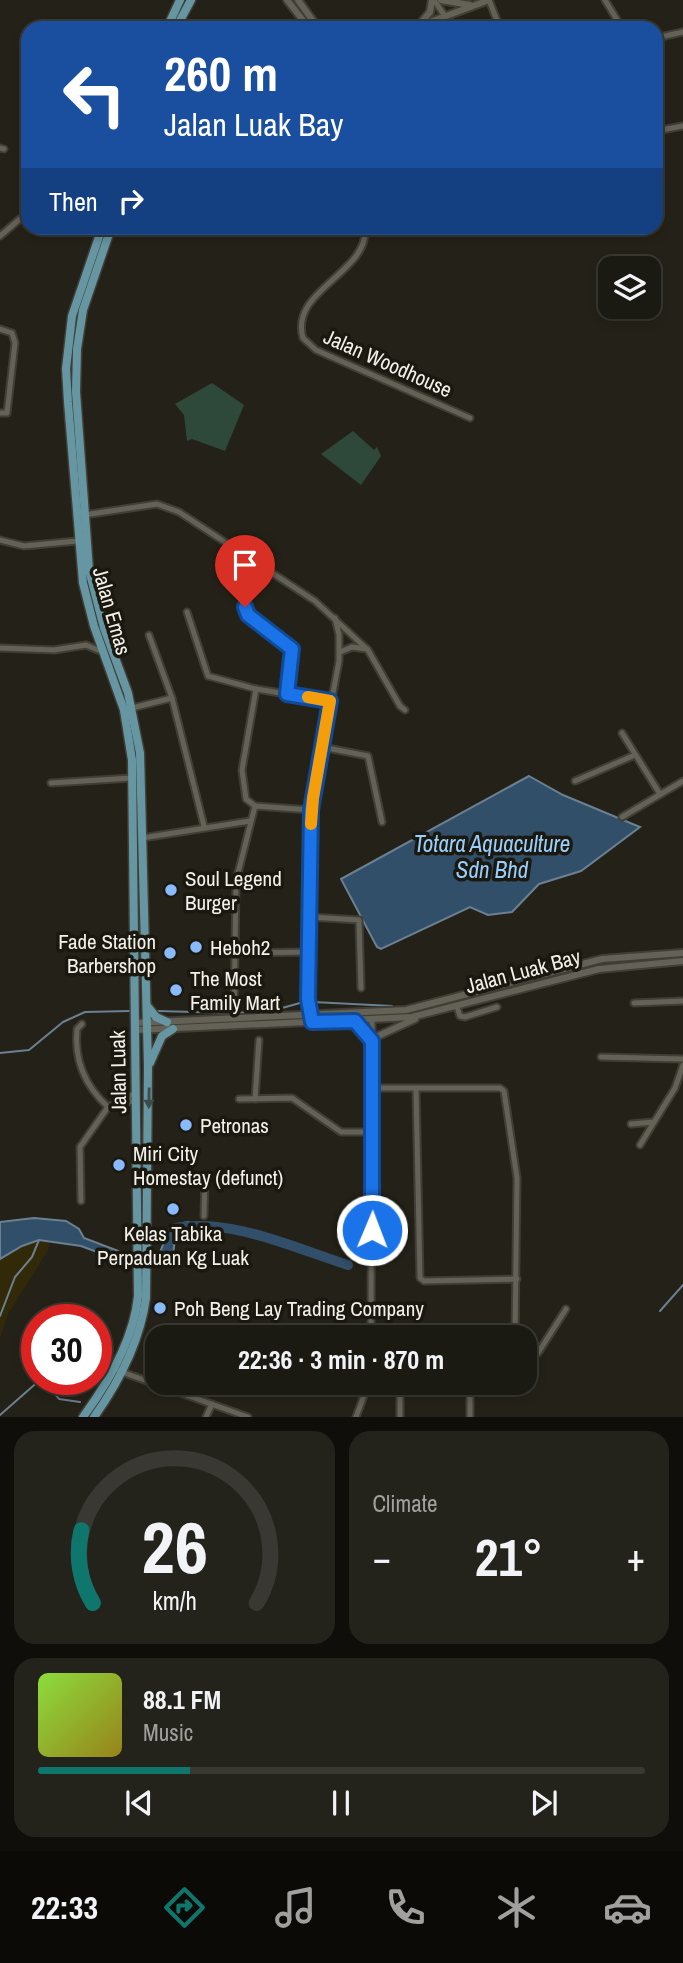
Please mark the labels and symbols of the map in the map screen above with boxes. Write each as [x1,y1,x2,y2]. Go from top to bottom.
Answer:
street label: Jalan Woodhouse [319,322,457,404]
pin [215,535,275,607]
street label: Jalan Emas [86,564,138,658]
water label: Totara Aquaculture Sdn Bhd [414,828,570,885]
place label: Soul Legend Burger [185,864,282,917]
marker: Soul Legend Burger [163,882,179,898]
place label: Fade Station Barbershop [58,927,156,980]
place label: Heboh2 [210,933,270,962]
marker: Heboh2 [188,939,204,955]
street label: Jalan Luak Bay [462,942,584,1000]
marker: Fade Station Barbershop [162,945,178,961]
place label: The Most Family Mart [190,964,280,1017]
marker: The Most Family Mart [168,982,184,998]
street label: Jalan Luak [103,1030,133,1114]
one-way arrow [143,1088,154,1110]
place label: Petronas [200,1111,269,1140]
marker: Petronas [178,1117,194,1133]
place label: Miri City Homestay (defunct) [133,1139,283,1192]
marker: Miri City Homestay (defunct) [111,1157,127,1173]
position arrow [335,1193,409,1267]
marker: Kelas Tabika Perpaduan Kg Luak [165,1201,181,1217]
place label: Kelas Tabika Perpaduan Kg Luak [97,1219,249,1272]
place label: Poh Beng Lay Trading Company [174,1294,424,1323]
marker: Poh Beng Lay Trading Company [152,1300,168,1316]
speed limit sign: 30 [21,1304,112,1395]

